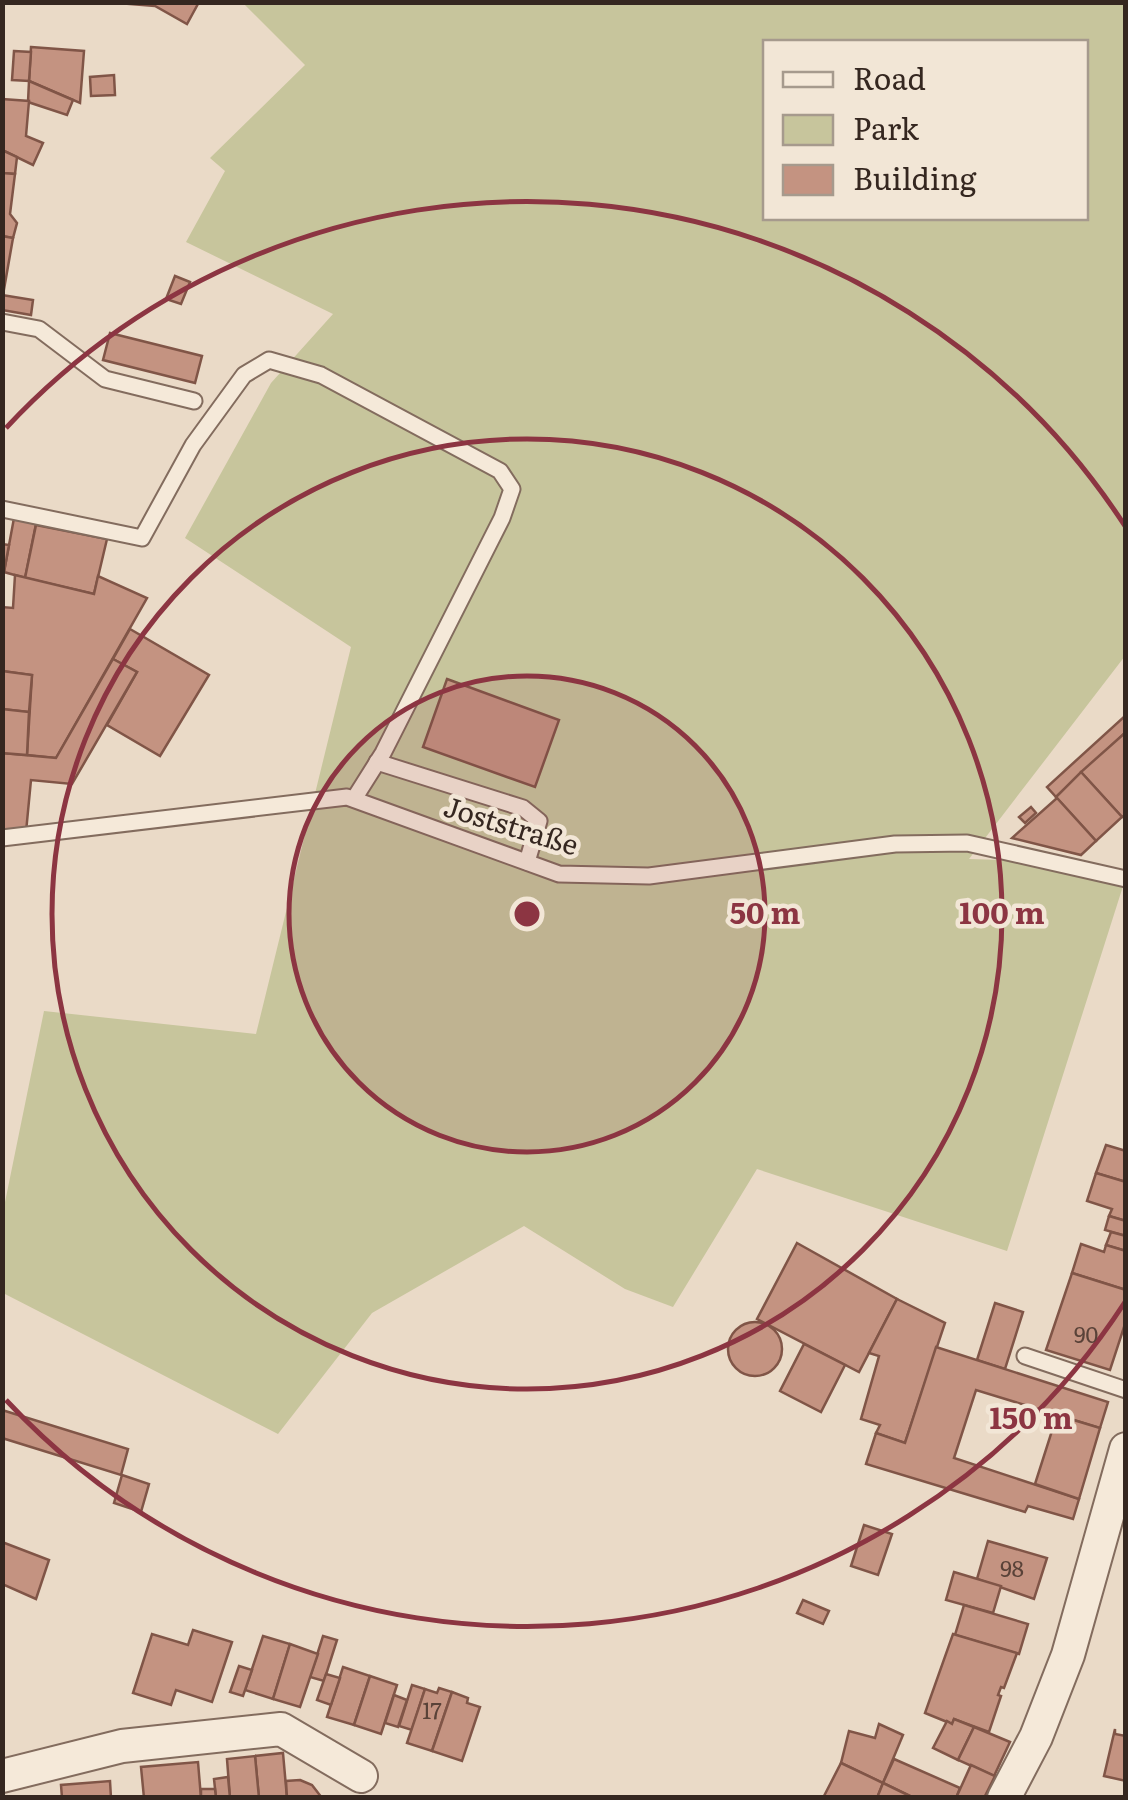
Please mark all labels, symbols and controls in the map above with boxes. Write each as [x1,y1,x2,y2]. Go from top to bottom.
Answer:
legend [763,40,1088,220]
text: Road [853,55,926,99]
text: Park [853,105,920,149]
text: Building [853,155,977,199]
street label: Joststraße [439,784,584,864]
text: 50 m [730,889,800,933]
text: 100 m [959,889,1045,933]
centre of rings [509,896,545,932]
house number: 90 [1074,1317,1098,1350]
text: 150 m [989,1394,1073,1438]
house number: 98 [1000,1551,1024,1584]
house number: 17 [422,1693,442,1726]

